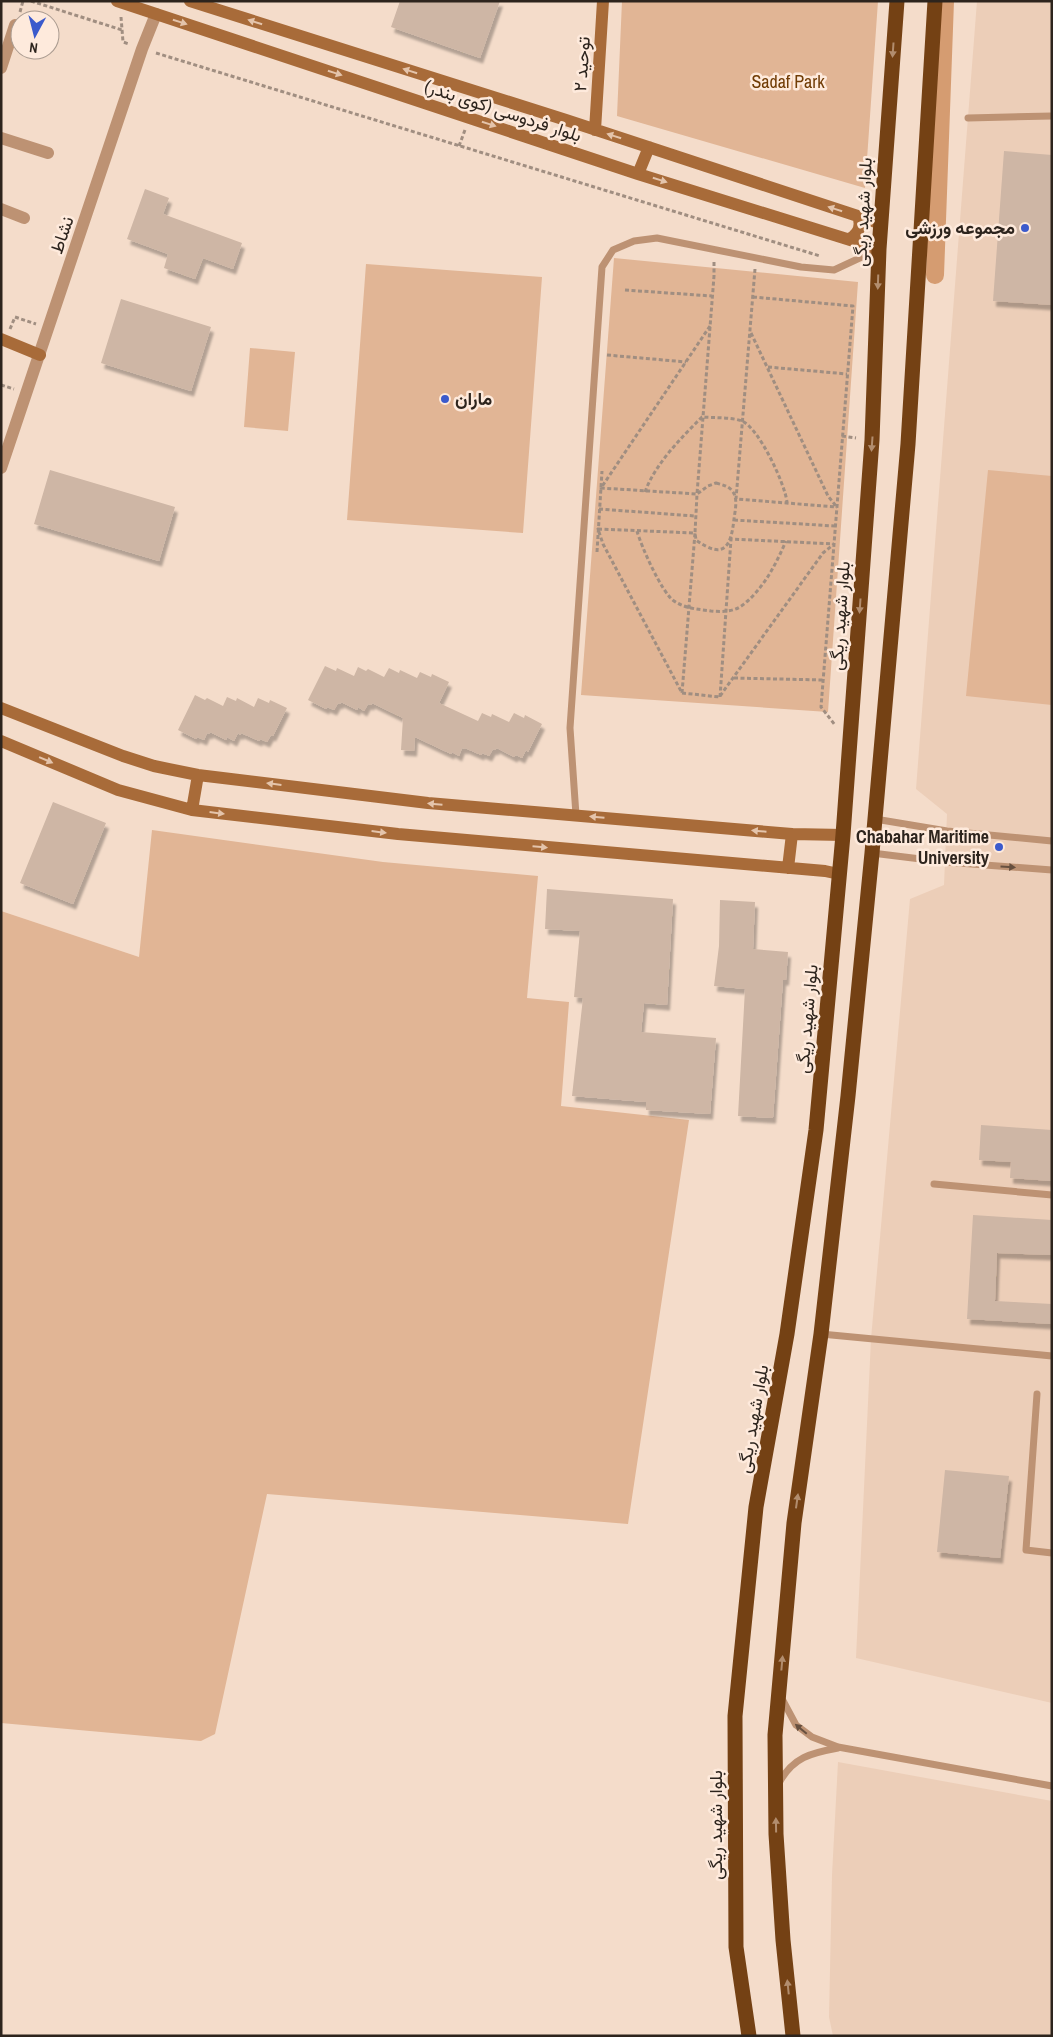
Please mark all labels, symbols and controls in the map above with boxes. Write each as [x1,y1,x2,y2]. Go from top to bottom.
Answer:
north arrow [10,10,60,60]
one-way arrow [247,17,262,25]
one-way arrow [173,19,188,26]
street label: توحید ۲ [567,36,596,92]
text: N [28,38,39,57]
one-way arrow [889,42,897,58]
one-way arrow [402,66,417,74]
park label: Sadaf Park [751,69,825,94]
one-way arrow [327,70,342,77]
street label: بلوار فردوسی (کوی بندر) [422,73,585,148]
one-way arrow [481,121,496,129]
one-way arrow [607,132,622,140]
street label: بلوار شهید ریگی [847,157,878,267]
one-way arrow [652,177,667,185]
one-way arrow [828,204,843,212]
street label: نشاط [43,213,80,257]
place label: مجموعه ورزشی [905,215,1015,240]
marker: مجموعه ورزشی [1019,222,1031,234]
one-way arrow [874,274,882,290]
place label: ماران [455,386,492,411]
marker: ماران [439,393,451,405]
one-way arrow [867,436,875,452]
street label: بلوار شهید ریگی [823,560,856,671]
one-way arrow [855,599,863,615]
one-way arrow [39,756,53,764]
one-way arrow [266,780,282,788]
one-way arrow [427,800,443,808]
one-way arrow [210,809,226,817]
one-way arrow [589,813,605,821]
place label: Chabahar Maritime University [856,824,990,870]
one-way arrow [751,827,767,835]
one-way arrow [371,828,387,836]
marker: Chabahar Maritime University [993,841,1005,853]
one-way arrow [533,843,549,851]
one-way arrow [1000,863,1016,871]
street label: بلوار شهید ریگی [789,963,824,1075]
street label: بلوار شهید ریگی [731,1363,774,1475]
one-way arrow [793,1493,801,1509]
one-way arrow [778,1655,786,1671]
one-way arrow [795,1723,808,1734]
street label: بلوار شهید ریگی [703,1770,728,1880]
one-way arrow [772,1817,780,1833]
one-way arrow [784,1979,792,1995]

